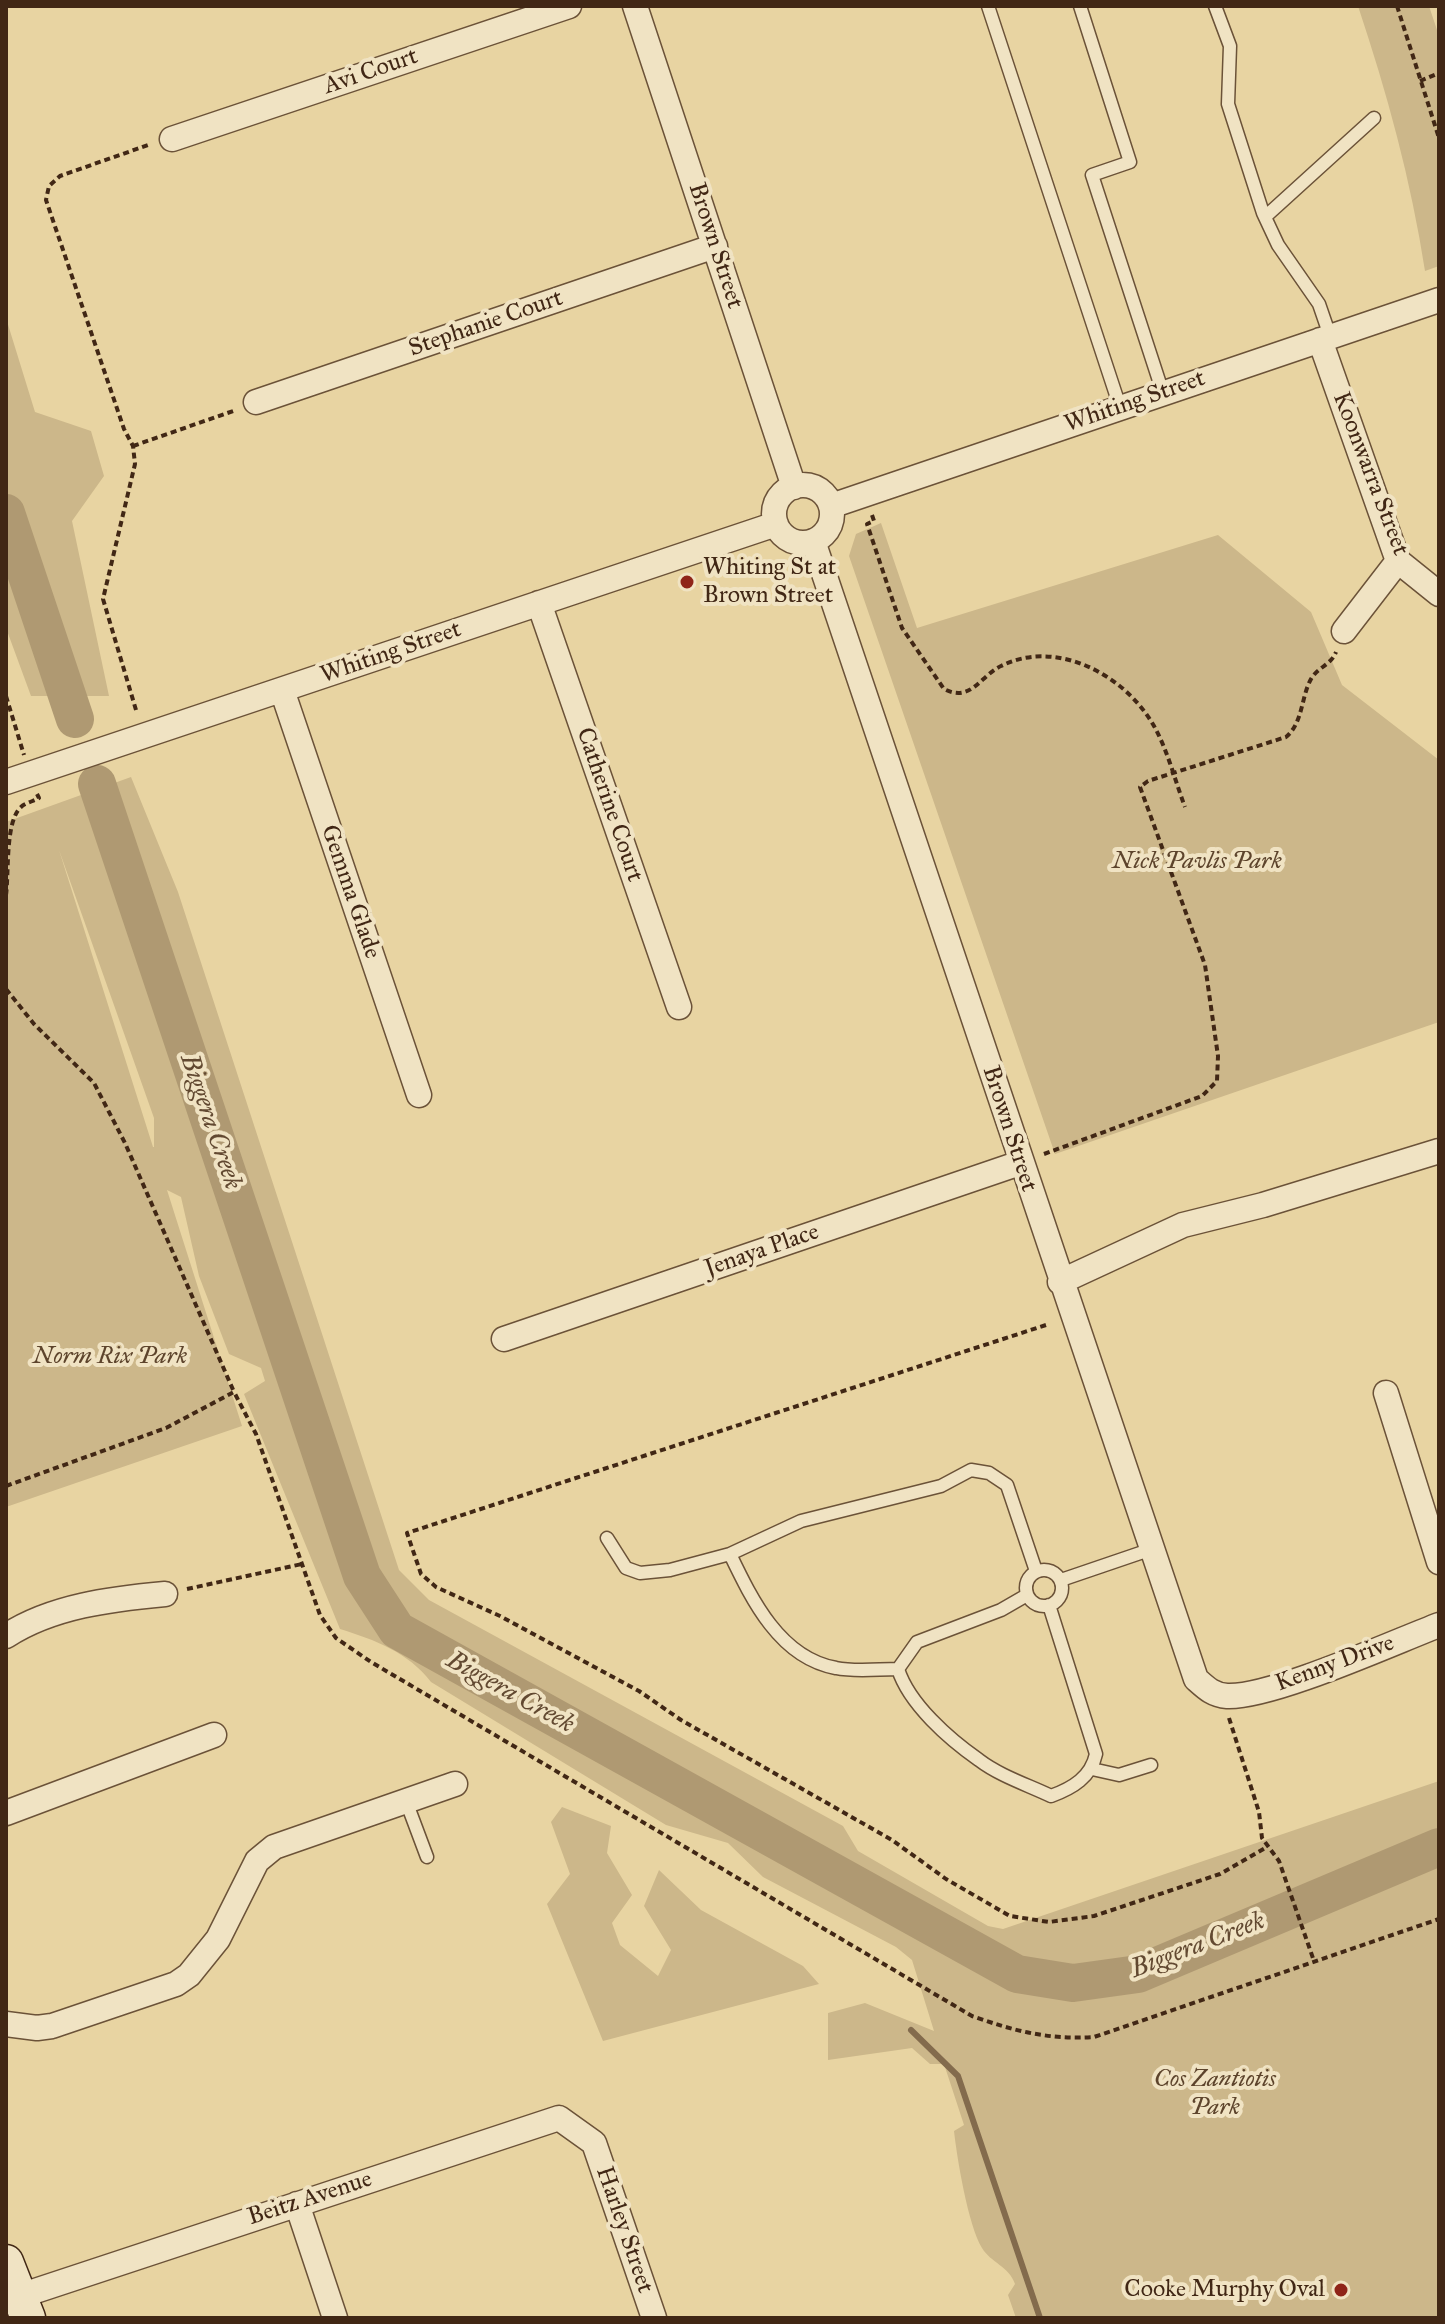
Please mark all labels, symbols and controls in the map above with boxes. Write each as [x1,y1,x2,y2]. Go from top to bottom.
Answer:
street label: Avi Court [320,43,422,101]
street label: Brown Street [681,180,749,312]
street label: Stephanie Court [405,284,567,364]
street label: Whiting Street [1061,364,1209,440]
street label: Koonwarra Street [1326,388,1414,560]
place label: Whiting St at Brown Street [703,554,836,610]
marker: Whiting St at Brown Street [678,573,696,591]
street label: Whiting Street [317,615,465,691]
street label: Catherine Court [569,724,649,886]
street label: Gemma Glade [314,821,386,963]
park label: Nick Pavlis Park [1112,848,1282,876]
water label: Biggera Creek [172,1050,248,1194]
street label: Brown Street [975,1063,1043,1195]
street label: Jenaya Place [701,1218,823,1284]
park label: Norm Rix Park [33,1343,187,1371]
street label: Kenny Drive [1272,1629,1398,1699]
water label: Biggera Creek [441,1645,579,1741]
water label: Biggera Creek [1127,1906,1269,1986]
park label: Cos Zantiotis Park [1154,2066,1276,2122]
street label: Harley Street [589,2163,659,2297]
street label: Beitz Avenue [244,2165,376,2233]
place label: Cooke Murphy Oval [1124,2276,1325,2304]
marker: Cooke Murphy Oval [1332,2281,1350,2299]

